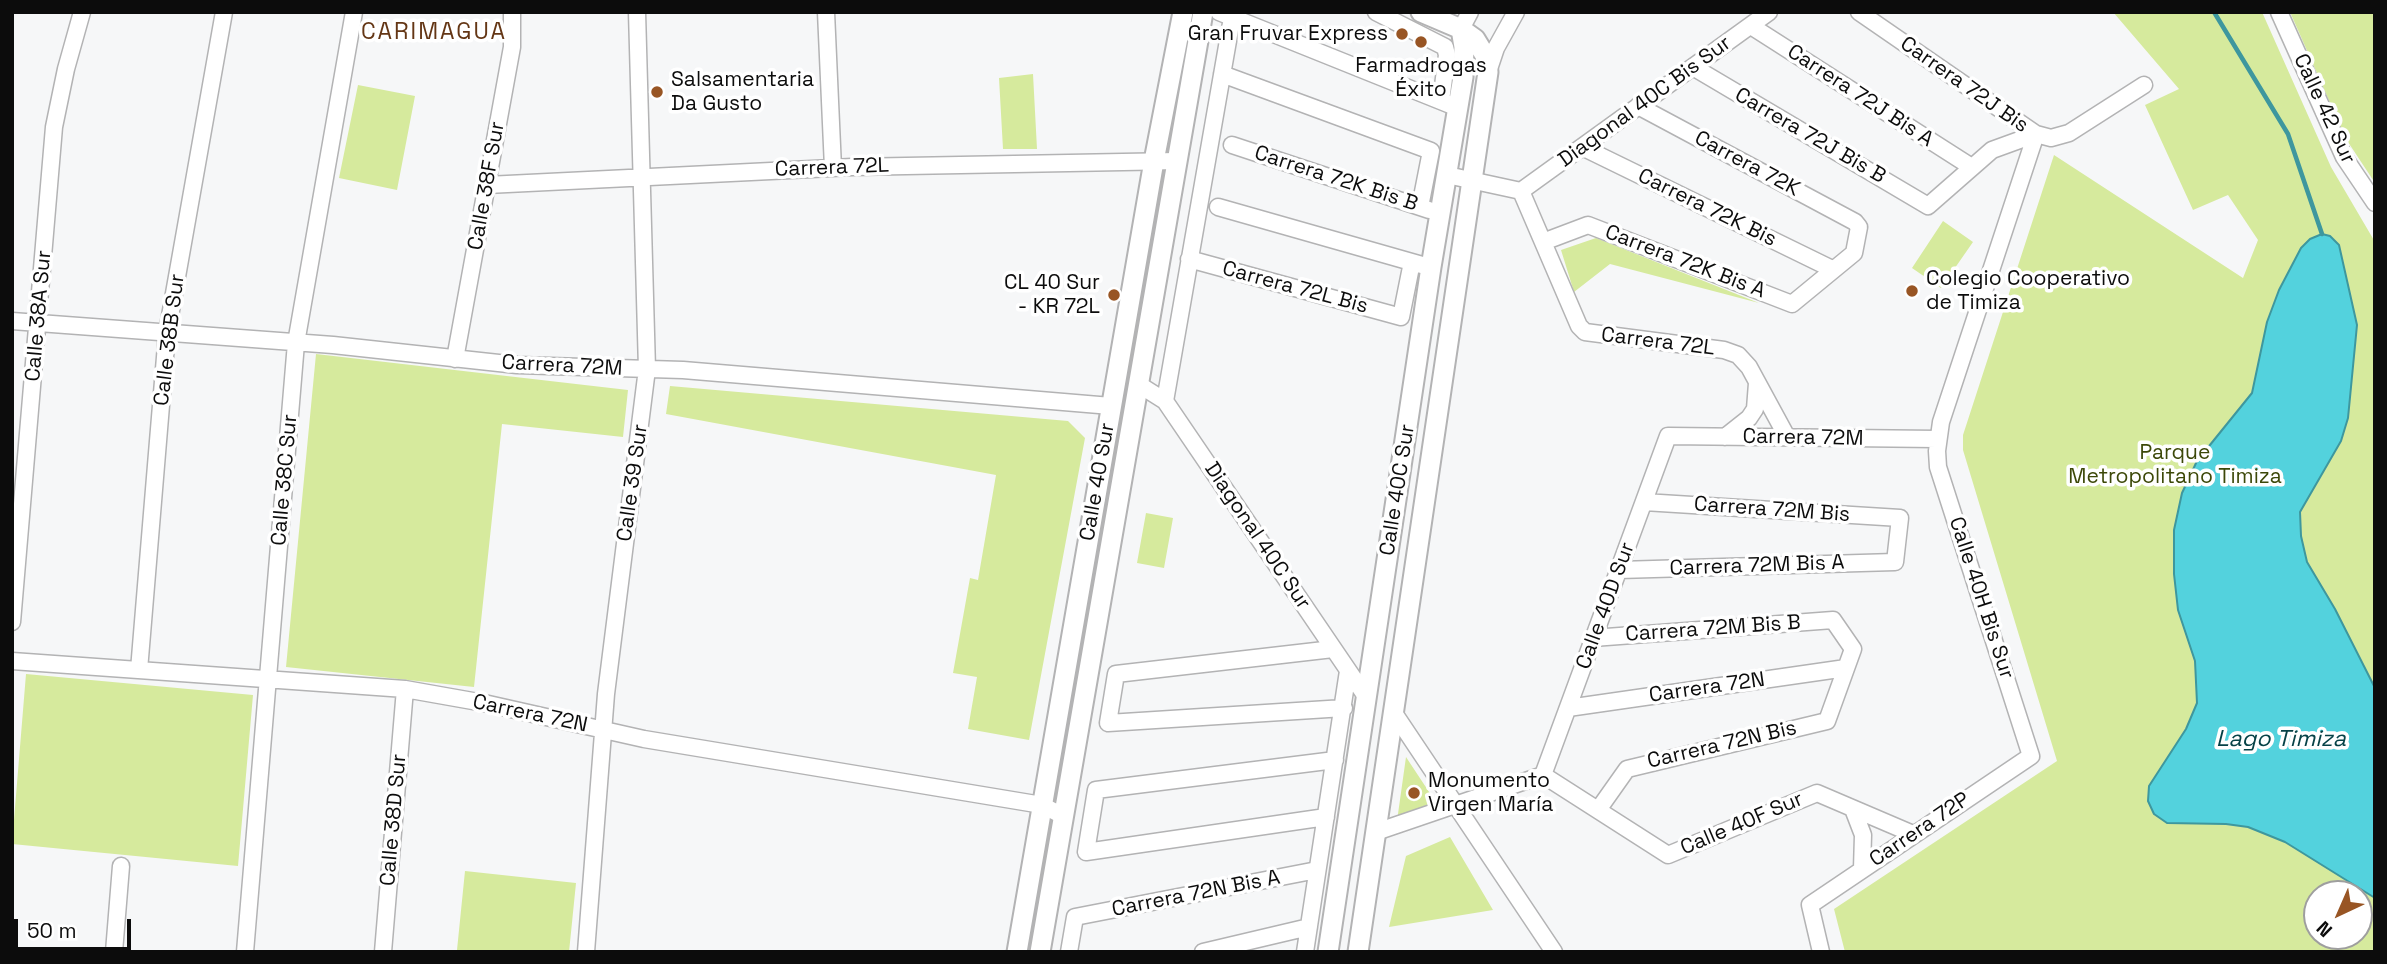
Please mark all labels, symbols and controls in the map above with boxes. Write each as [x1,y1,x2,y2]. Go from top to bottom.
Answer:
district label: CARIMAGUA [362,19,506,47]
place label: Gran Fruvar Express [1188,21,1388,47]
marker: Gran Fruvar Express [1394,26,1410,42]
street label: Diagonal 40C Bis Sur [1554,31,1736,173]
street label: Carrera 72J Bis [1895,31,2033,139]
marker: Farmadrogas Éxito [1413,34,1429,50]
street label: Carrera 72J Bis A [1782,39,1938,153]
street label: Calle 42 Sur [2288,50,2360,168]
place label: Farmadrogas Éxito [1355,53,1487,103]
place label: Salsamentaria Da Gusto [671,67,814,117]
street label: Carrera 72J Bis B [1730,83,1890,189]
marker: Salsamentaria Da Gusto [649,84,665,100]
street label: Calle 38F Sur [463,120,511,252]
street label: Carrera 72K [1690,126,1804,202]
street label: Carrera 72K Bis B [1251,141,1421,217]
street label: Carrera 72L [774,153,890,183]
street label: Carrera 72K Bis [1634,164,1780,252]
street label: Carrera 72K Bis A [1601,220,1769,304]
street label: Calle 38A Sur [21,249,57,383]
street label: Carrera 72L Bis [1219,256,1371,320]
place label: Colegio Cooperativo de Timiza [1926,266,2130,316]
place label: CL 40 Sur - KR 72L [1004,270,1100,320]
street label: Calle 38B Sur [149,273,191,407]
marker: Colegio Cooperativo de Timiza [1904,283,1920,299]
marker: CL 40 Sur - KR 72L [1106,287,1122,303]
street label: Carrera 72L [1600,323,1716,361]
street label: Carrera 72M [501,350,623,382]
street label: Calle 38C Sur [267,413,303,547]
street label: Calle 40 Sur [1075,421,1121,543]
street label: Calle 40C Sur [1375,422,1421,558]
street label: Calle 39 Sur [612,423,654,543]
street label: Carrera 72M [1742,424,1864,452]
park label: Parque Metropolitano Timiza [2068,440,2282,490]
street label: Diagonal 40C Sur [1198,458,1316,614]
street label: Carrera 72M Bis [1693,492,1851,528]
street label: Calle 40H Bis Sur [1943,514,2019,682]
street label: Calle 40D Sur [1571,539,1641,673]
street label: Carrera 72M Bis A [1669,550,1845,582]
street label: Carrera 72M Bis B [1624,610,1802,648]
street label: Carrera 72N [1647,667,1767,709]
street label: Carrera 72N [470,690,590,738]
street label: Carrera 72N Bis [1645,716,1799,774]
water label: Lago Timiza [2216,726,2346,754]
street label: Calle 38D Sur [376,753,412,887]
place label: Monumento Virgen María [1428,768,1553,818]
marker: Monumento Virgen María [1406,785,1422,801]
street label: Calle 40F Sur [1677,787,1807,861]
street label: Carrera 72P [1865,787,1975,873]
street label: Carrera 72N Bis A [1110,865,1282,923]
north arrow [2303,880,2373,950]
scale bar [18,904,135,948]
text: N [2311,916,2338,942]
text: 50 m [27,917,77,944]

